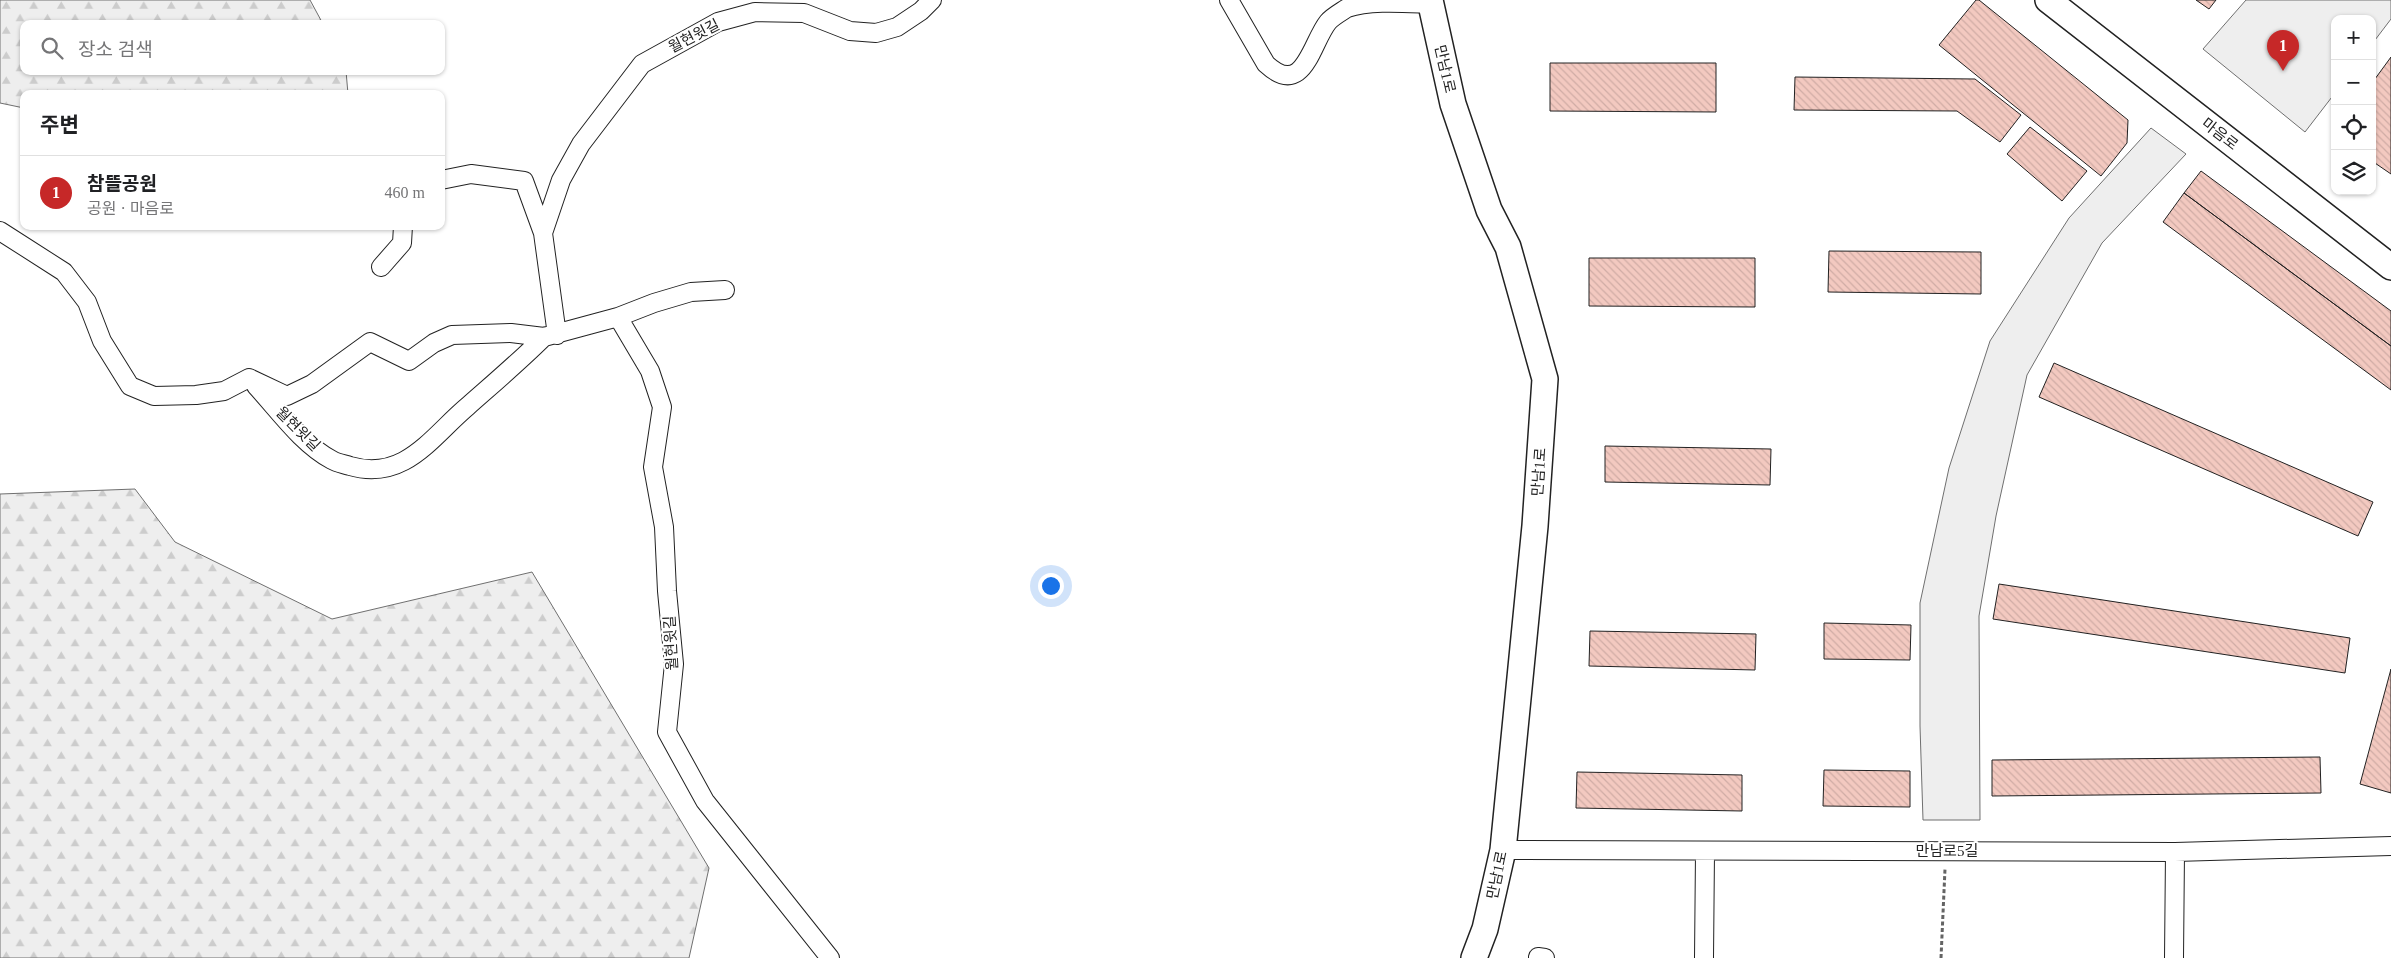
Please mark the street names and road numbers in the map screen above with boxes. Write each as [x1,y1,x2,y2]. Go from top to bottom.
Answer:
street label: 월현윗길 [665,15,722,56]
street label: 만남1로 [1432,43,1458,95]
street label: 마음로 [2199,115,2241,153]
street label: 월현윗길 [273,403,324,454]
street label: 만남1로 [1529,447,1549,497]
street label: 월현윗길 [661,615,680,671]
street label: 만남로5길 [1916,843,1978,859]
street label: 만남1로 [1484,849,1510,901]

